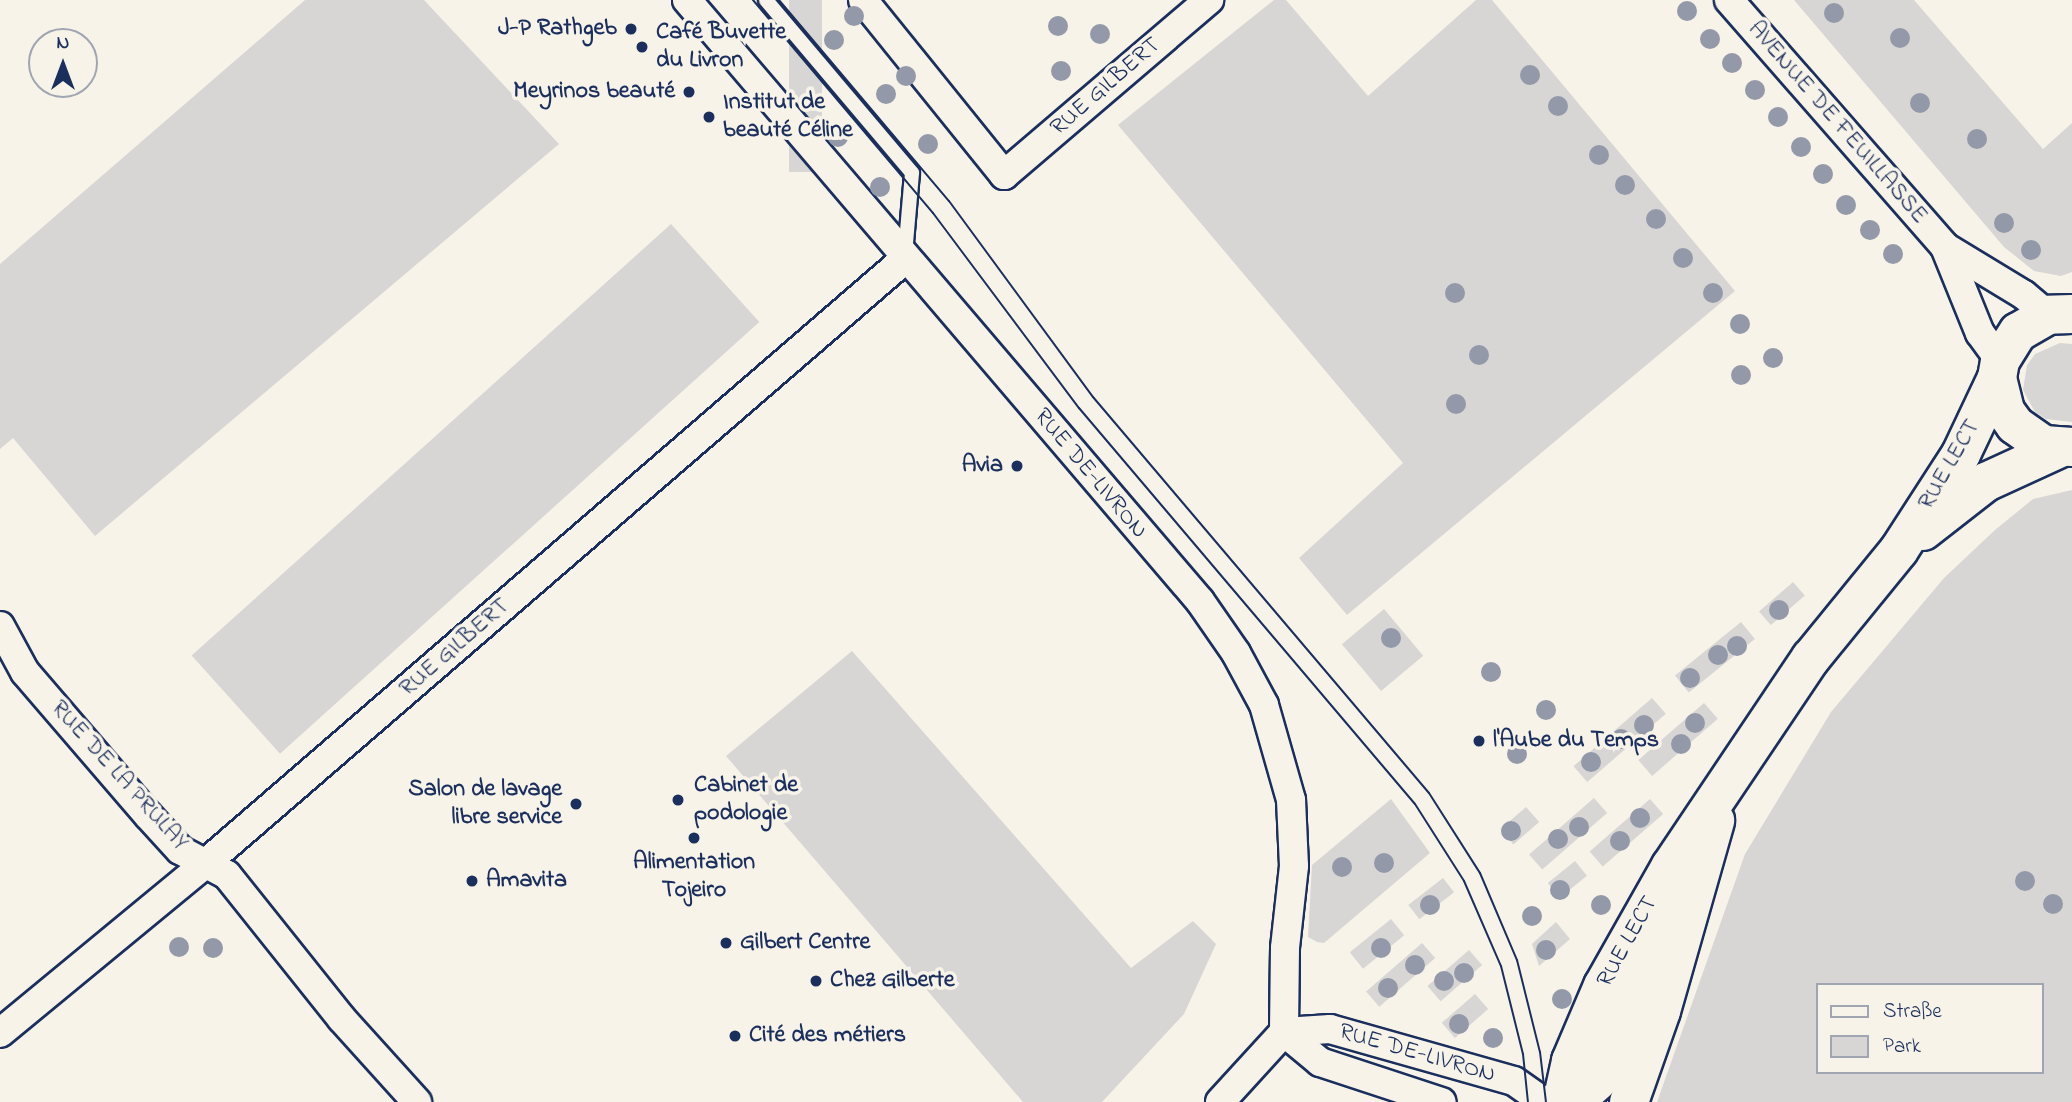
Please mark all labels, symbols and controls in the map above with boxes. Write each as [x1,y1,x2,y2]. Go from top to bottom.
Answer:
place label: J-P Rathgeb [498,15,617,43]
street label: AVENUE DE FEUILLASSE [1741,16,1933,230]
place label: Café Buvette du Livron [656,19,786,75]
marker: J-P Rathgeb [623,21,639,37]
north arrow [28,28,98,98]
text: N [57,30,69,57]
street label: RUE GILBERT [1045,31,1167,143]
marker: Café Buvette du Livron [634,39,650,55]
place label: Meyrinos beauté [513,78,675,106]
marker: Meyrinos beauté [681,84,697,100]
place label: Institut de beauté Céline [723,89,853,145]
marker: Institut de beauté Céline [701,109,717,125]
street label: RUE DE-LIVRON [1027,403,1153,545]
street label: RUE LECT [1913,415,1987,515]
place label: Avia [962,452,1003,480]
marker: Avia [1009,458,1025,474]
street label: RUE GILBERT [394,592,516,704]
street label: RUE DE LA PRULAY [44,695,194,857]
place label: l'Aube du Temps [1493,727,1659,755]
marker: l'Aube du Temps [1471,733,1487,749]
place label: Cabinet de podologie [694,772,798,828]
place label: Salon de lavage libre service [408,776,562,832]
marker: Cabinet de podologie [668,790,688,810]
marker: Salon de lavage libre service [568,796,584,812]
marker: Alimentation Tojeiro [686,830,702,846]
place label: Alimentation Tojeiro [633,849,755,905]
place label: Amavita [486,867,567,895]
marker: Amavita [464,873,480,889]
street label: RUE LECT [1591,892,1665,992]
place label: Gilbert Centre [740,929,870,957]
marker: Gilbert Centre [718,935,734,951]
place label: Chez Gilberte [830,967,954,995]
marker: Chez Gilberte [808,973,824,989]
legend [1816,983,2044,1074]
text: Straße [1883,997,1942,1027]
street label: RUE DE-LIVRON [1335,1018,1499,1090]
place label: Cité des métiers [749,1022,906,1050]
marker: Cité des métiers [727,1028,743,1044]
text: Park [1883,1032,1921,1062]

